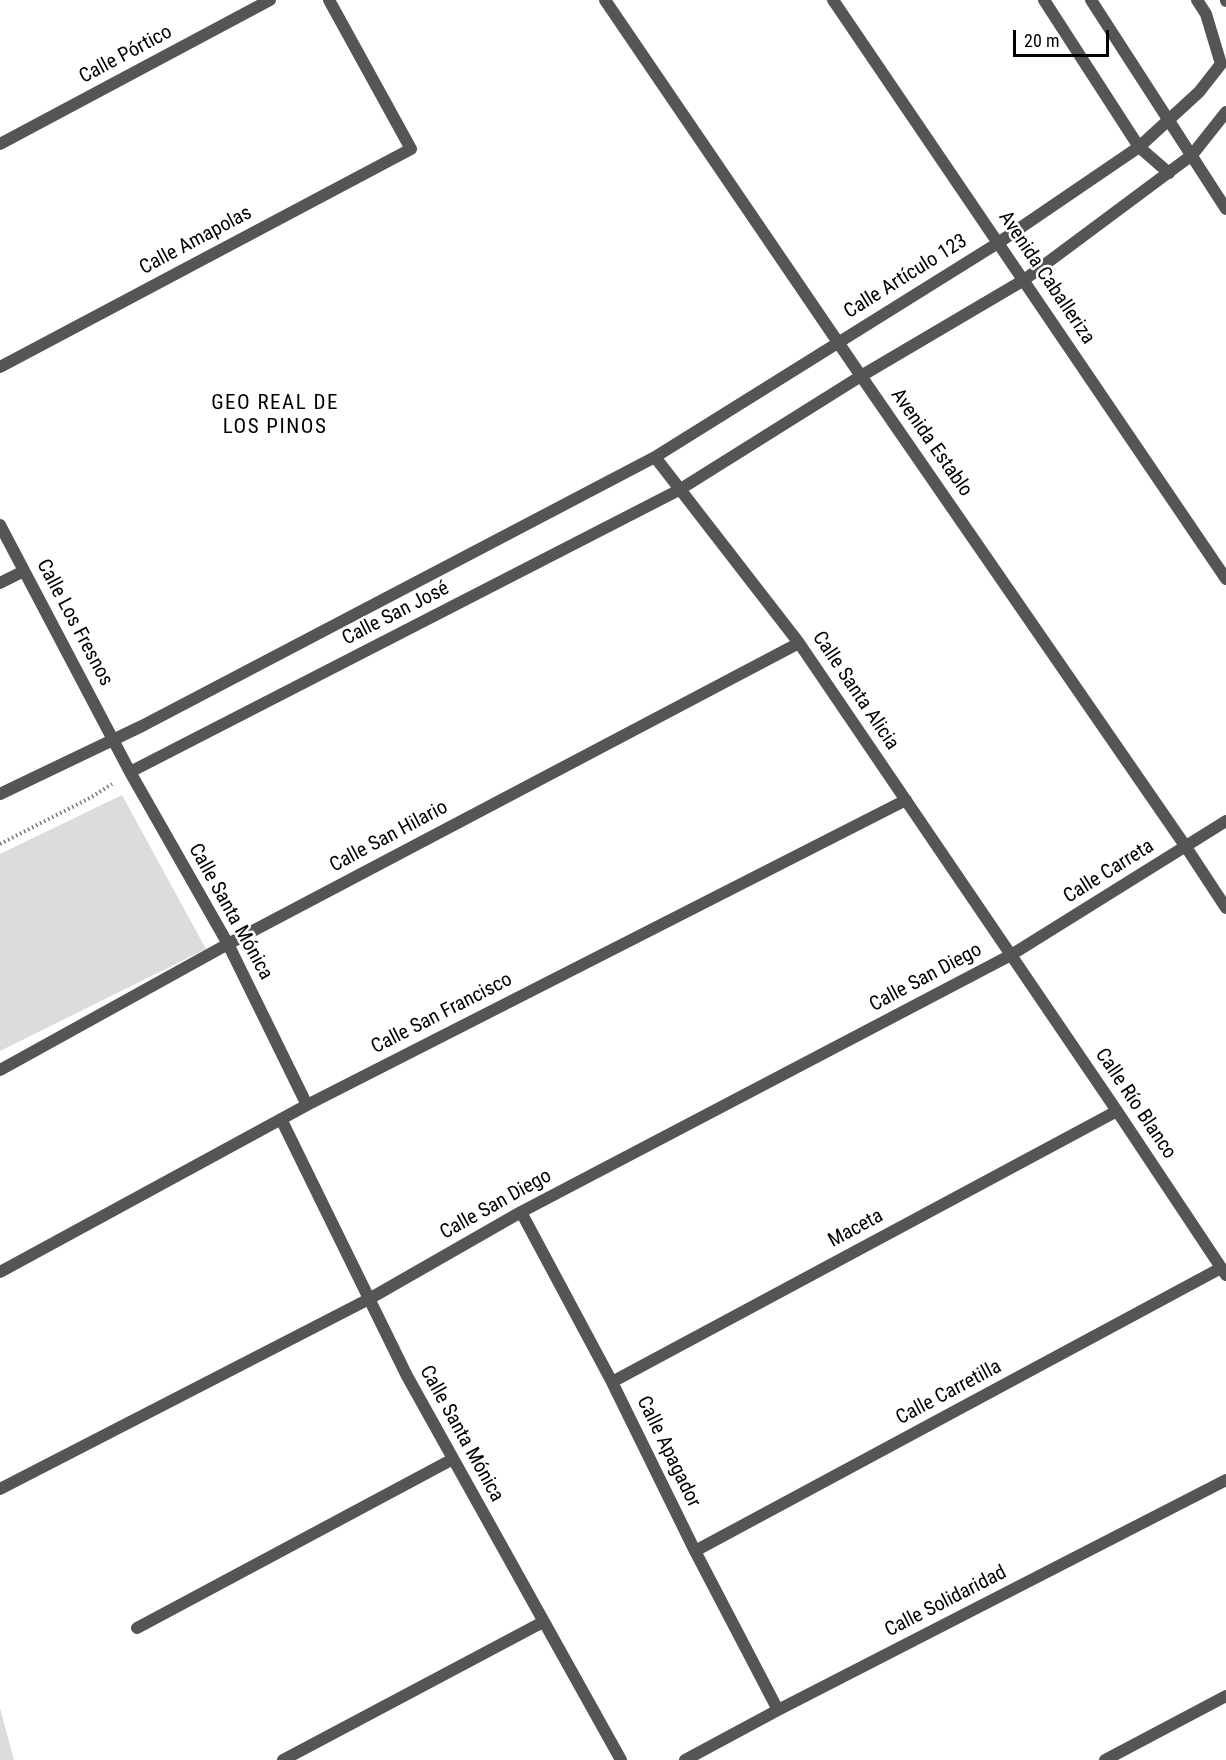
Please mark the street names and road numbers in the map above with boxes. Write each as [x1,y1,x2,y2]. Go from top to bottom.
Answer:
street label: Calle Pórtico [76,21,176,89]
street label: Calle Amapolas [136,201,256,281]
street label: Avenida Caballeriza [993,207,1099,349]
street label: Calle Artículo 123 [840,230,972,324]
street label: Avenida Establo [885,384,977,502]
street label: Calle Los Fresnos [31,556,117,690]
street label: Calle San José [339,577,453,651]
street label: Calle Santa Alicia [806,627,904,755]
street label: Calle San Hilario [326,796,452,878]
street label: Calle Carreta [1059,835,1159,909]
street label: Calle Santa Mónica [183,840,277,984]
street label: Calle San Diego [866,938,986,1018]
street label: Calle San Francisco [368,968,516,1060]
street label: Calle Río Blanco [1089,1044,1181,1164]
street label: Calle San Diego [436,1165,556,1245]
street label: Maceta [824,1205,888,1253]
street label: Calle Carretilla [892,1355,1006,1431]
street label: Calle Santa Mónica [414,1362,508,1506]
street label: Calle Apagador [631,1393,705,1511]
street label: Calle Solidaridad [881,1561,1011,1643]

